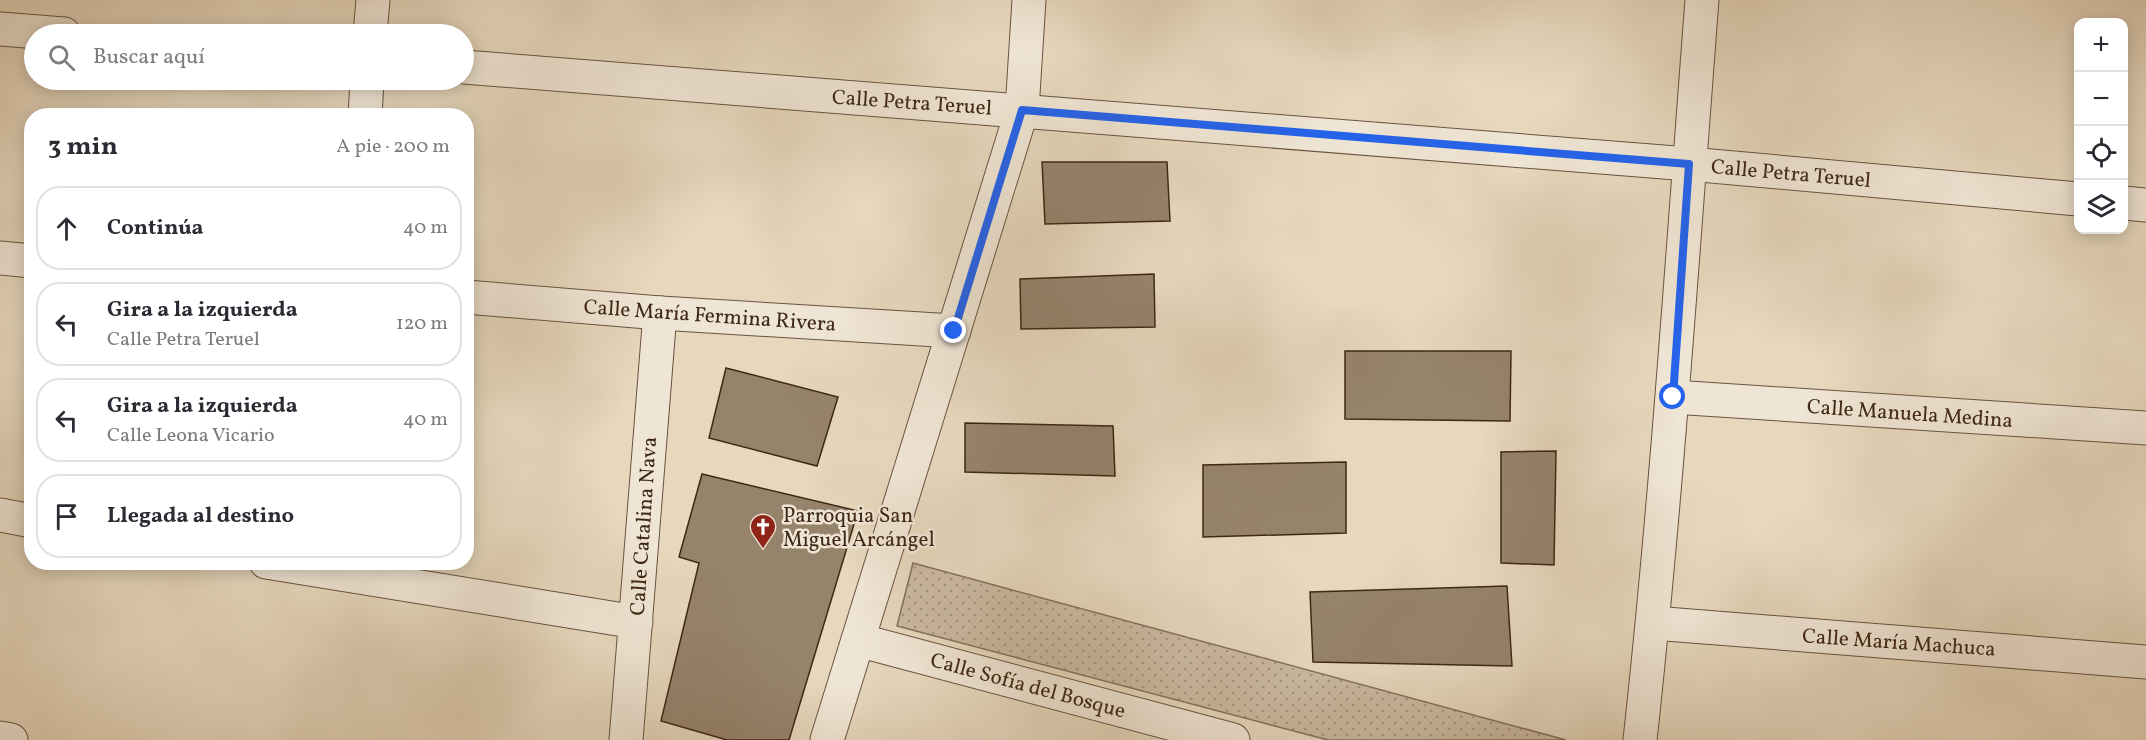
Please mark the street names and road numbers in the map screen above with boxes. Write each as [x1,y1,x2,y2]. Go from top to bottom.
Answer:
street label: Calle Petra Teruel [831,83,993,124]
street label: Calle Petra Teruel [1710,153,1872,196]
street label: Calle María Fermina Rivera [583,293,837,340]
street label: Calle Manuela Medina [1806,393,2014,436]
street label: Calle Catalina Nava [624,436,665,617]
street label: Calle María Machuca [1801,622,1997,665]
street label: Calle Sofía del Bosque [927,646,1128,726]

